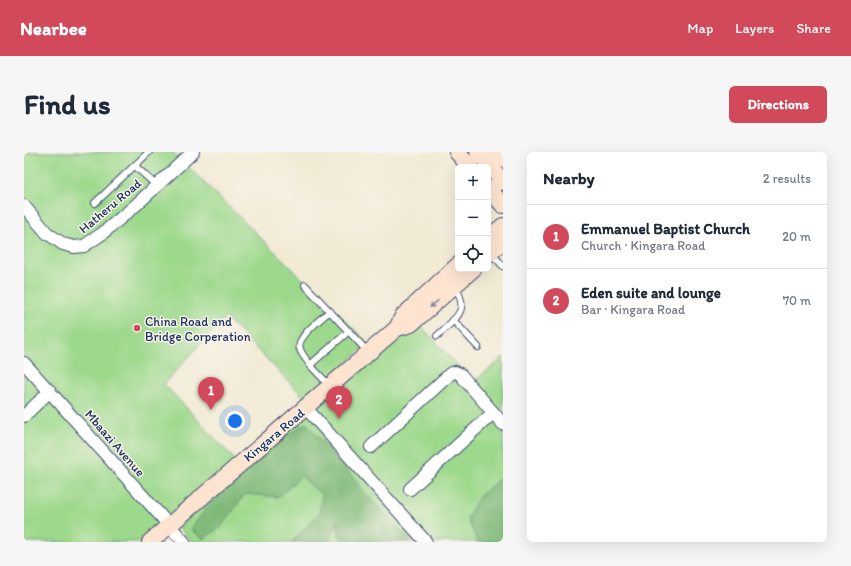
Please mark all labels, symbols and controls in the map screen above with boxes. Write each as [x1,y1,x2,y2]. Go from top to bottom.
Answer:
text: Nearbee [20,17,87,40]
text: Map [688,20,713,37]
text: Layers [735,20,774,37]
text: Share [796,20,831,37]
button: Directions [729,86,827,123]
text: Find us [24,87,111,121]
map controls [455,164,491,272]
button: + [455,164,491,200]
text: Nearby [543,168,595,188]
text: 2 results [763,171,811,186]
street label: Hatheru Road [76,176,144,236]
button: − [455,200,491,236]
text: Emmanuel Baptist Church [581,220,750,238]
text: 1 [553,229,559,244]
text: 20 m [782,229,811,244]
button: locate [455,236,491,272]
text: Church · Kingara Road [581,238,705,253]
text: Eden suite and lounge [581,284,721,302]
text: 2 [553,293,559,308]
text: 70 m [783,293,811,308]
one-way arrow [428,300,439,309]
text: Bar · Kingara Road [581,302,685,317]
place label: China Road and Bridge Corperation [145,314,251,344]
marker: China Road and Bridge Corperation [132,323,142,333]
pin: 1 [198,377,224,410]
pin: 2 [326,386,352,419]
street label: Kingara Road [241,405,307,465]
street label: Mbaazi Avenue [82,407,148,479]
your location [225,411,245,431]

